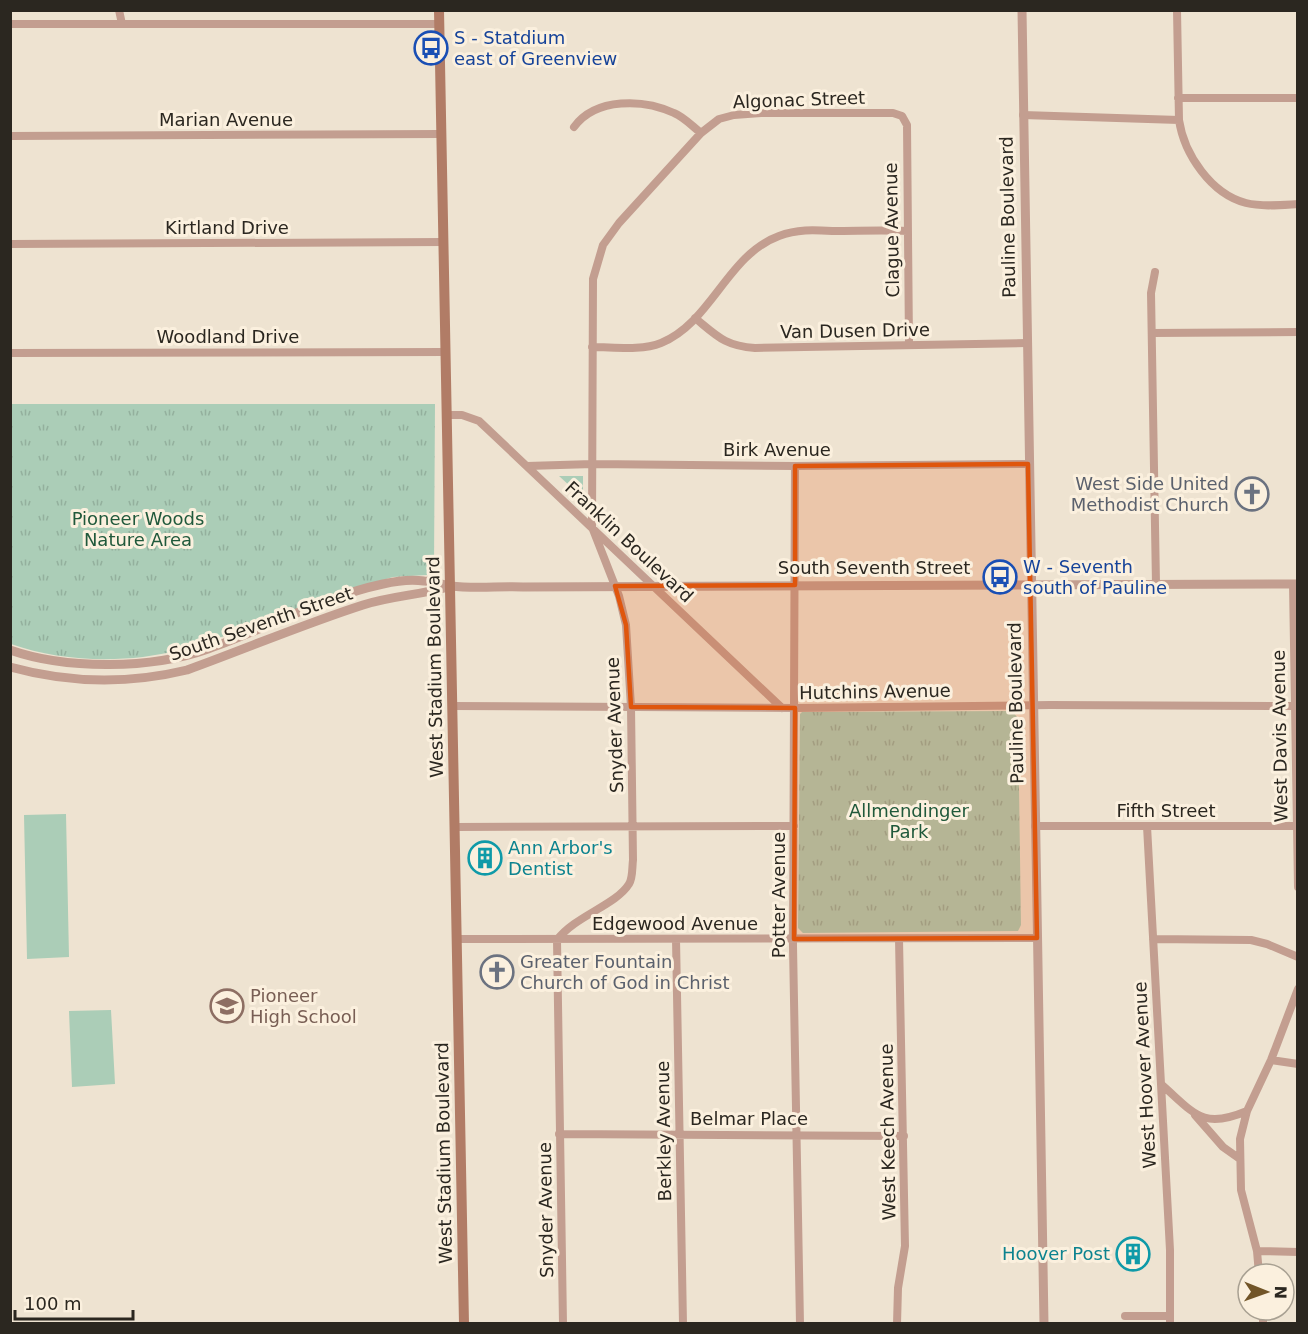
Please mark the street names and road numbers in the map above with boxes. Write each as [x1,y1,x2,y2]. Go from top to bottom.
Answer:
street label: Algonac Street [732,87,866,112]
street label: Marian Avenue [159,109,293,130]
street label: Pauline Boulevard [996,136,1019,298]
street label: Clague Avenue [880,162,903,298]
street label: Kirtland Drive [165,217,289,238]
street label: Van Dusen Drive [780,319,930,342]
street label: Woodland Drive [157,326,299,347]
street label: Birk Avenue [723,439,831,460]
street label: Franklin Boulevard [561,477,698,606]
street label: West Stadium Boulevard [422,556,447,778]
street label: South Seventh Street [778,557,970,578]
street label: South Seventh Street [166,582,355,665]
street label: Pauline Boulevard [1004,622,1027,784]
street label: West Davis Avenue [1267,650,1292,822]
street label: Snyder Avenue [602,657,627,793]
street label: Hutchins Avenue [799,680,951,703]
street label: Fifth Street [1117,800,1215,821]
street label: Potter Avenue [768,832,789,958]
street label: Edgewood Avenue [592,913,758,934]
street label: West Hoover Avenue [1129,981,1160,1169]
street label: West Stadium Boulevard [431,1042,456,1264]
street label: West Keech Avenue [875,1043,900,1221]
street label: Berkley Avenue [652,1061,675,1201]
street label: Belmar Place [690,1108,808,1129]
street label: Snyder Avenue [534,1142,557,1278]

